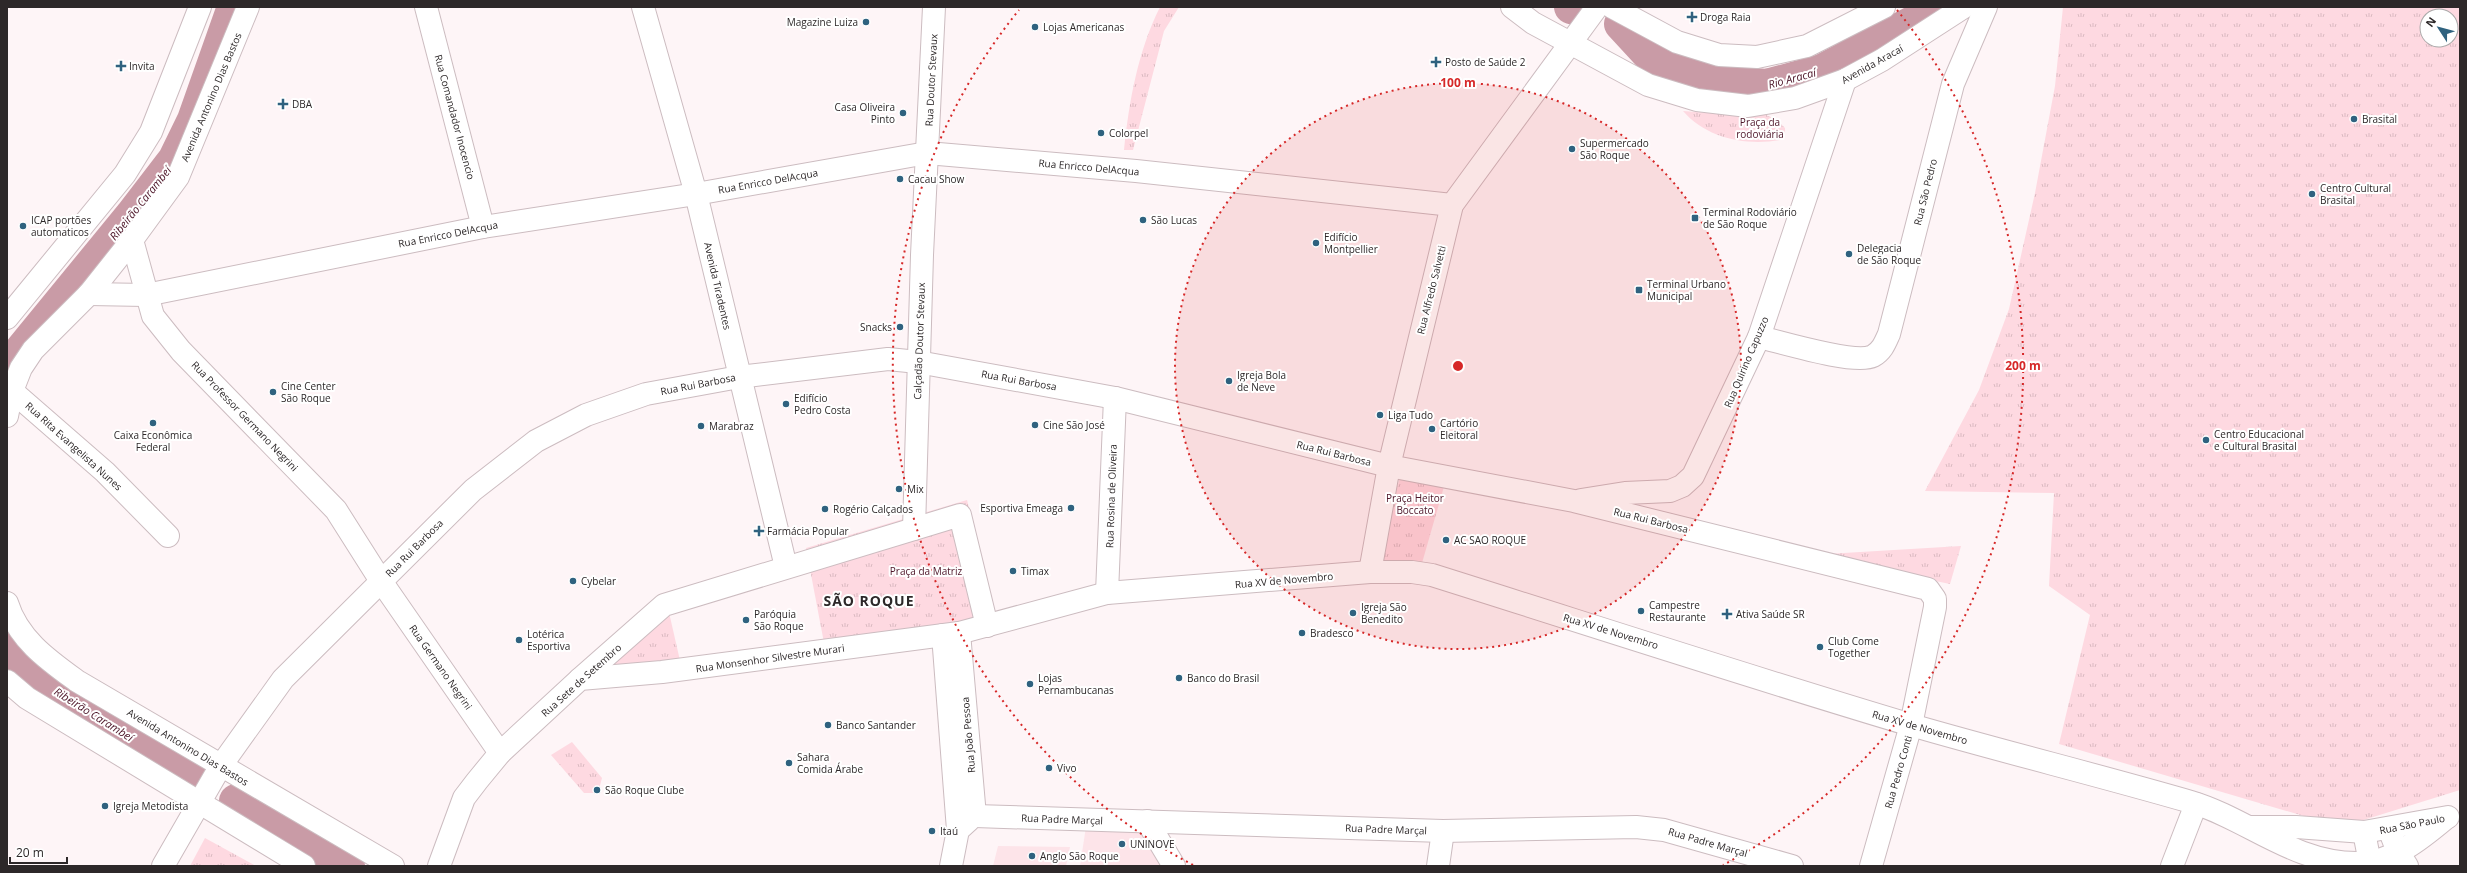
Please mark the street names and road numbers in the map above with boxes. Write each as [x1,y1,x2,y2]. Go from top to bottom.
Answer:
street label: Avenida Antonino Dias Bastos [177,30,245,164]
street label: Rua Doutor Stevaux [922,33,940,127]
street label: Avenida Aracaí [1839,41,1906,87]
street label: Rua Comandador Inocencio [432,53,478,181]
street label: Rua Enricco DelAcqua [1038,156,1140,178]
street label: Rua São Pedro [1910,157,1940,227]
street label: Rua Enricco DelAcqua [717,165,819,197]
street label: Rua Enricco DelAcqua [397,217,499,251]
street label: Avenida Tiradentes [701,241,735,331]
street label: Rua Alfredo Salvetti [1413,244,1449,336]
street label: Calçadão Doutor Stevaux [910,281,928,400]
street label: Rua Quirino Capuzzo [1720,314,1772,410]
street label: Rua Professor Germano Negrini [189,358,301,474]
street label: Rua Rui Barbosa [980,366,1058,394]
street label: Rua Rui Barbosa [659,370,737,398]
street label: Rua Rita Evangelista Nunes [23,399,126,493]
street label: Rua Rui Barbosa [1295,437,1373,469]
street label: Rua Rosina de Oliveira [1102,444,1120,548]
street label: Rua Rui Barbosa [1612,504,1690,536]
street label: Rua Rui Barbosa [382,516,446,580]
street label: Rua XV de Novembro [1234,569,1334,591]
street label: Rua XV de Novembro [1562,610,1660,652]
street label: Rua Germano Negrini [406,622,476,712]
street label: Rua Sete de Setembro [538,640,624,720]
street label: Rua Monsenhor Silvestre Murari [695,641,845,675]
street label: Rua João Pessoa [958,696,978,774]
street label: Avenida Antonino Dias Bastos [125,705,251,789]
street label: Rua XV de Novembro [1871,707,1969,747]
street label: Rua Pedro Conti [1881,734,1915,810]
street label: Rua Padre Marçal [1021,811,1103,827]
street label: Rua São Paulo [2378,811,2446,837]
street label: Rua Padre Marçal [1345,821,1427,837]
street label: Rua Padre Marçal [1667,824,1749,860]

